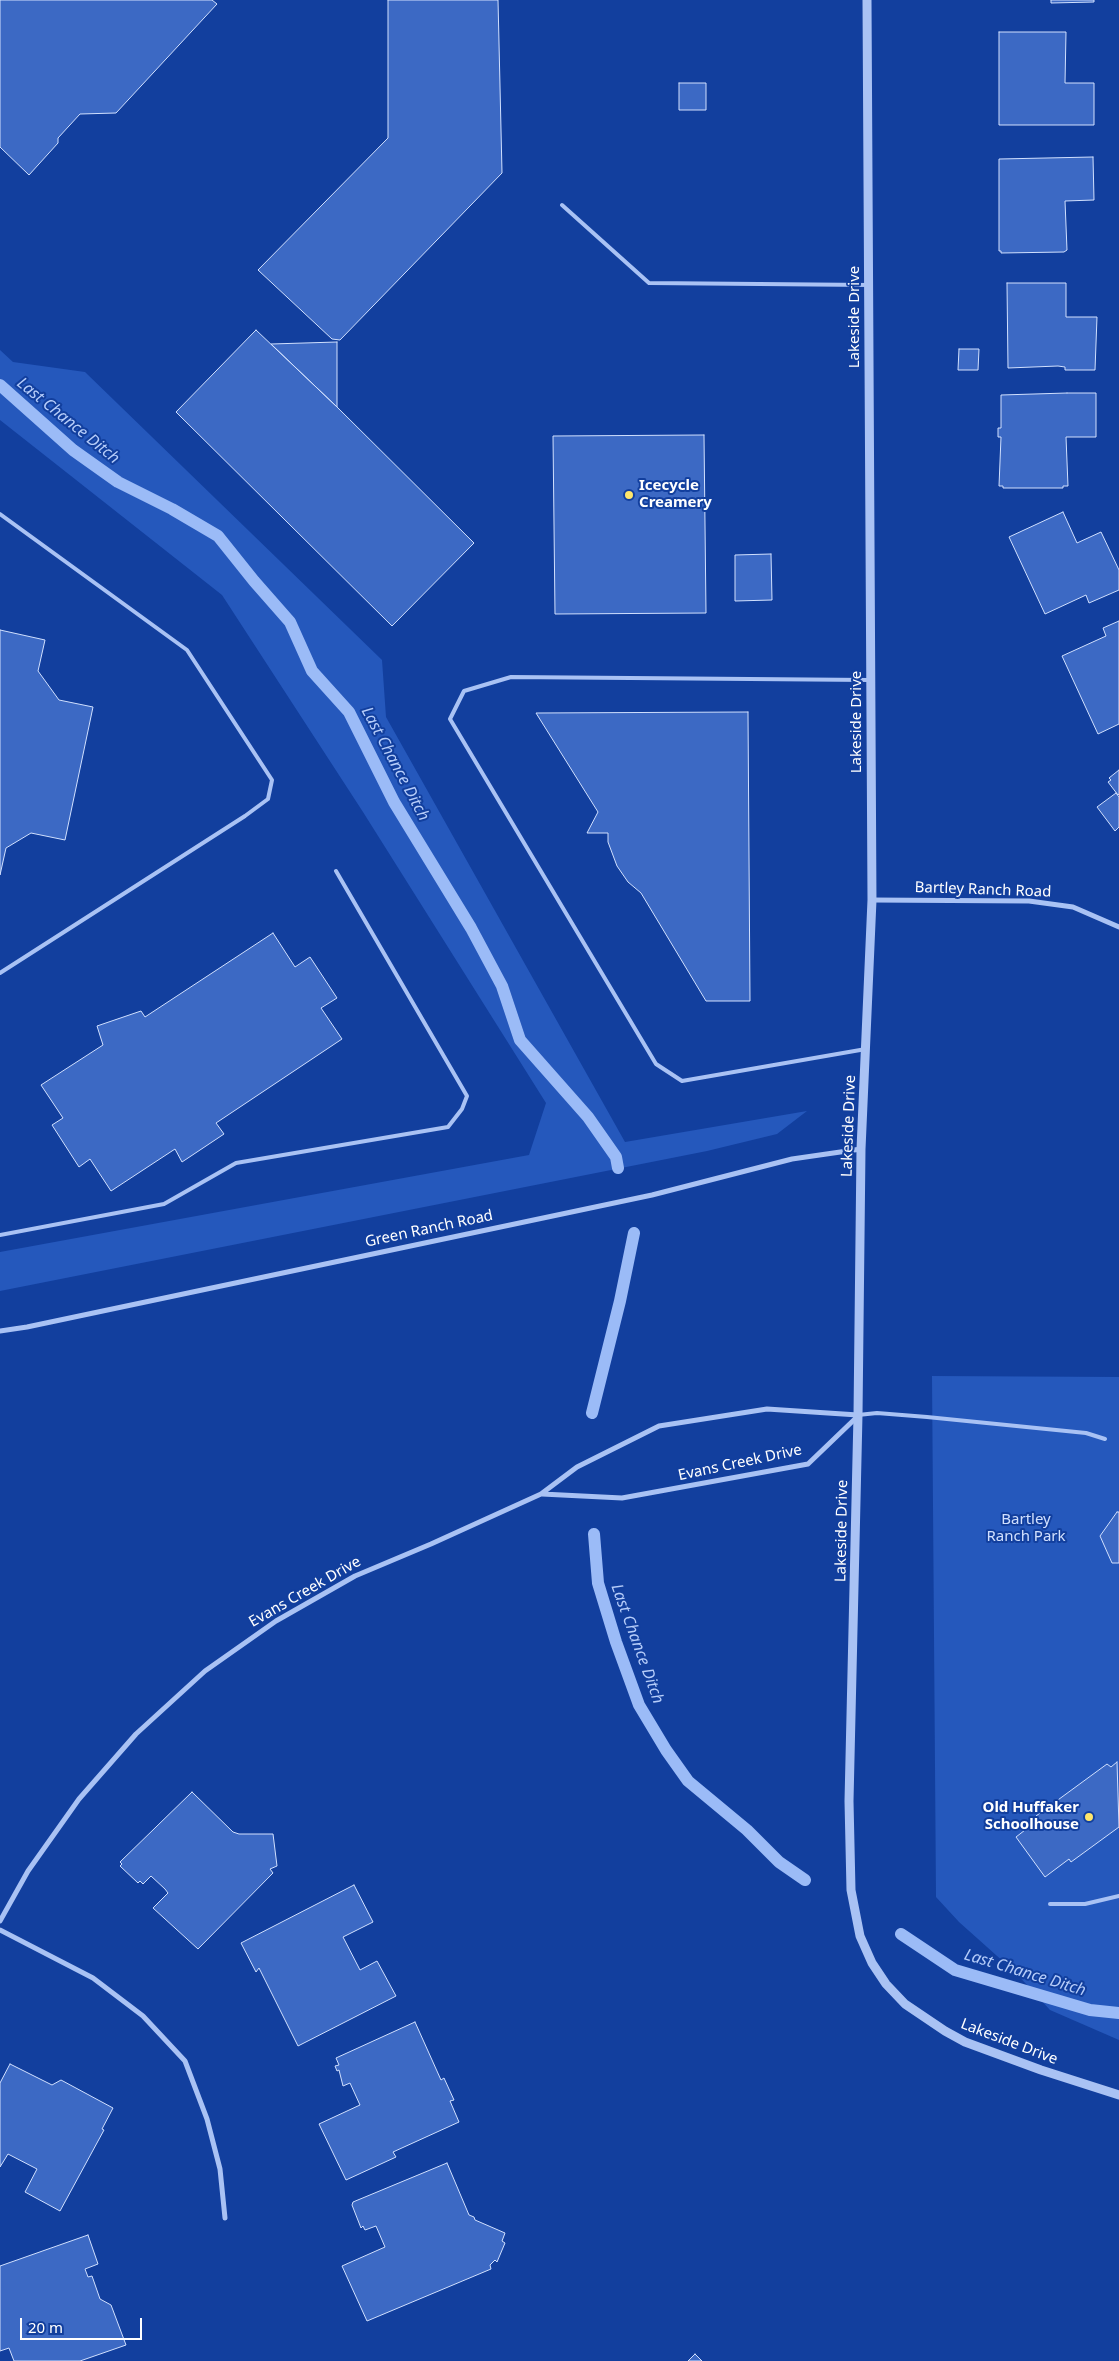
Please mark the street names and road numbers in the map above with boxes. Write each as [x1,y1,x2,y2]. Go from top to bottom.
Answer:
street label: Lakeside Drive [846,266,864,368]
street label: Lakeside Drive [848,671,866,773]
street label: Bartley Ranch Road [914,879,1052,901]
street label: Lakeside Drive [838,1074,860,1178]
street label: Green Ranch Road [363,1207,495,1251]
street label: Evans Creek Drive [676,1441,804,1485]
street label: Lakeside Drive [832,1480,852,1582]
street label: Evans Creek Drive [246,1553,364,1631]
street label: Lakeside Drive [958,2015,1060,2069]

